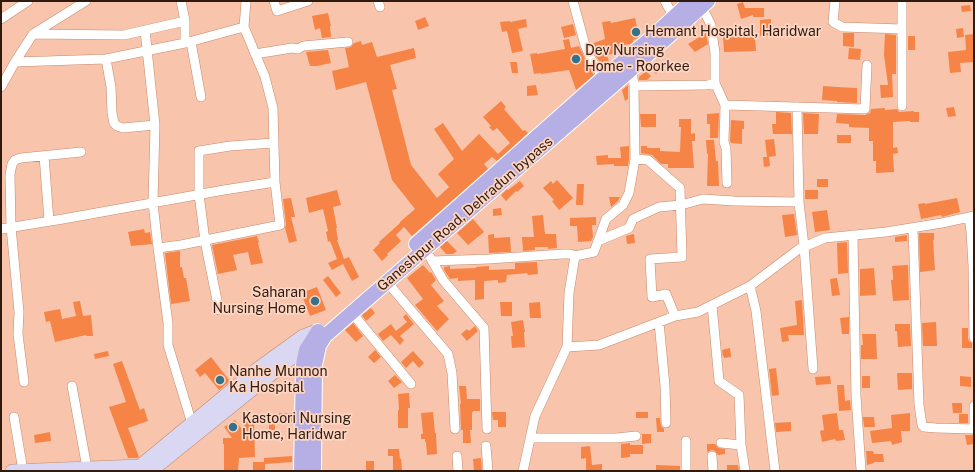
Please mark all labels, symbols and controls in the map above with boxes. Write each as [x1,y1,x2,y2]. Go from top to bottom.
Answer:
place label: Hemant Hospital, Haridwar [645,24,821,40]
marker: Hemant Hospital, Haridwar [630,26,642,38]
place label: Dev Nursing Home - Roorkee [585,43,690,76]
marker: Dev Nursing Home - Roorkee [570,53,582,65]
street label: Ganeshpur Road, Dehradun bypass [374,133,556,295]
place label: Saharan Nursing Home [212,285,306,318]
marker: Saharan Nursing Home [309,295,321,307]
place label: Nanhe Munnon Ka Hospital [229,364,328,396]
marker: Nanhe Munnon Ka Hospital [214,374,226,386]
place label: Kastoori Nursing Home, Haridwar [242,411,351,444]
marker: Kastoori Nursing Home, Haridwar [227,421,239,433]

